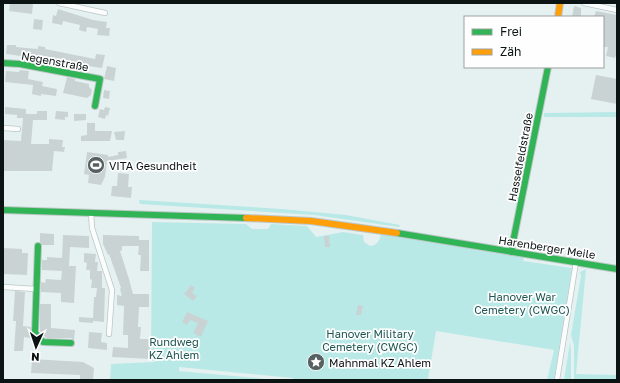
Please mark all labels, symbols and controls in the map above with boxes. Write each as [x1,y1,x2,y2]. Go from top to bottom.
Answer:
legend [464,16,604,68]
text: Frei [500,24,522,39]
text: Zäh [500,44,521,59]
street label: Negenstraße [20,49,90,73]
street label: Hasselfeldstraße [505,112,535,202]
sports icon: VITA Gesundheit [86,155,106,175]
place label: VITA Gesundheit [109,159,197,172]
street label: Harenberger Meile [498,233,596,261]
park label: Hanover War Cemetery (CWGC) [474,290,570,316]
north arrow [16,327,56,367]
park label: Hanover Military Cemetery (CWGC) [322,327,418,353]
park label: Rundweg KZ Ahlem [149,335,199,361]
text: N [31,351,40,364]
place icon: Mahnmal KZ Ahlem [306,352,326,372]
place label: Mahnmal KZ Ahlem [329,356,431,369]

